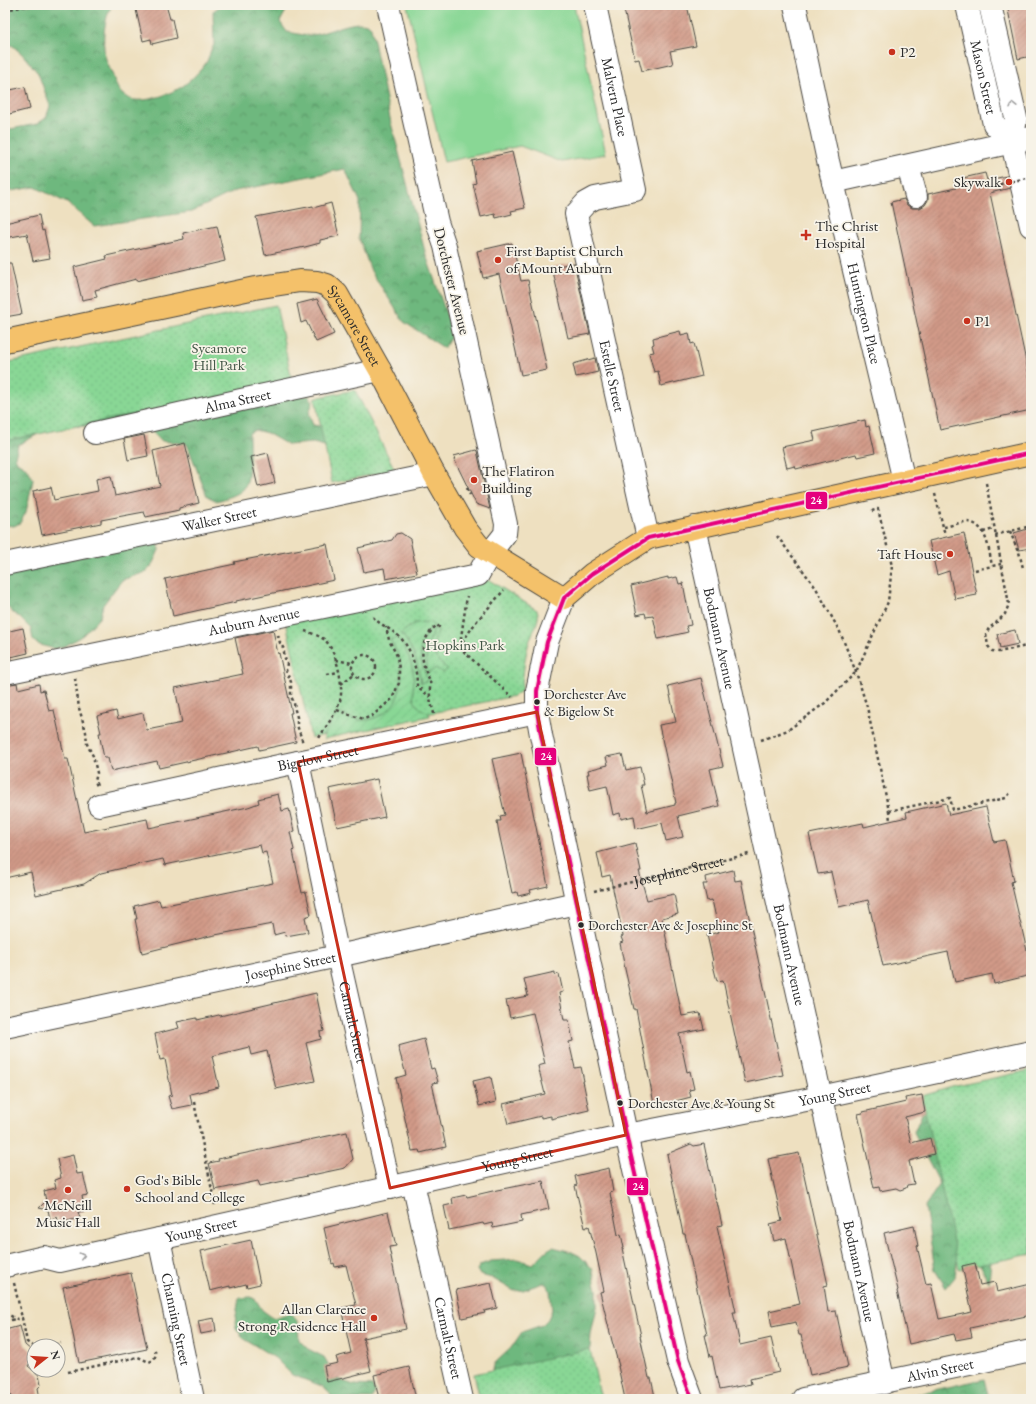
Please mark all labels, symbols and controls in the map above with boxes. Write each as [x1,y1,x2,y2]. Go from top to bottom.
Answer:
street label: Mason Street [966,38,1002,116]
place label: P2 [900,42,916,61]
marker: P2 [887,47,897,57]
street label: Malvern Place [598,55,633,138]
one-way arrow [1009,101,1017,108]
place label: Skywalk [954,172,1002,191]
marker: Skywalk [1004,177,1014,187]
place label: The Christ Hospital [815,216,879,252]
street label: Dorchester Avenue [430,225,475,337]
marker: The Christ Hospital [800,229,812,241]
place label: First Baptist Church of Mount Auburn [506,241,624,277]
marker: First Baptist Church of Mount Auburn [493,255,503,265]
street label: Huntington Place [843,261,886,366]
street label: Sycamore Street [324,280,386,370]
place label: P1 [975,311,990,330]
marker: P1 [962,316,972,326]
park label: Sycamore Hill Park [192,338,247,374]
street label: Estelle Street [595,338,630,414]
street label: Alma Street [201,384,273,417]
place label: The Flatiron Building [482,461,555,497]
marker: The Flatiron Building [469,475,479,485]
line badge: 24 [805,491,828,510]
text: 24 [810,493,822,507]
street label: Walker Street [180,501,259,536]
place label: Taft House [877,544,942,563]
marker: Taft House [945,549,955,559]
street label: Bodmann Avenue [700,586,741,691]
street label: Auburn Avenue [205,602,301,640]
park label: Hopkins Park [425,635,506,654]
place label: Dorchester Ave & Bigelow St [544,685,627,720]
marker: Dorchester Ave & Bigelow St [532,697,542,707]
street label: Bigelow Street [276,740,360,775]
line badge: 24 [534,747,557,766]
text: 24 [540,749,552,763]
street label: Josephine Street [630,850,726,891]
street label: Bodmann Avenue [769,902,810,1007]
place label: Dorchester Ave & Josephine St [588,916,753,934]
marker: Dorchester Ave & Josephine St [576,920,586,930]
street label: Josephine Street [242,947,338,985]
street label: Carmalt Street [335,979,372,1065]
street label: Young Street [797,1076,872,1110]
place label: Dorchester Ave & Young St [628,1094,775,1112]
marker: Dorchester Ave & Young St [615,1098,625,1108]
street label: Young Street [479,1141,555,1176]
place label: God's Bible School and College [135,1170,245,1206]
line badge: 24 [626,1177,649,1196]
text: 24 [632,1179,644,1193]
marker: God's Bible School and College [122,1184,132,1194]
marker: McNeill Music Hall [63,1185,73,1195]
place label: McNeill Music Hall [36,1195,101,1231]
street label: Young Street [163,1212,239,1246]
street label: Bodmann Avenue [839,1218,880,1324]
one-way arrow [79,1253,85,1261]
street label: Channing Street [157,1271,196,1368]
street label: Carmalt Street [430,1295,467,1381]
place label: Allan Clarence Strong Residence Hall [238,1299,366,1335]
marker: Allan Clarence Strong Residence Hall [369,1313,379,1323]
north arrow [26,1338,66,1378]
text: N [48,1349,64,1361]
street label: Alvin Street [904,1353,975,1386]

